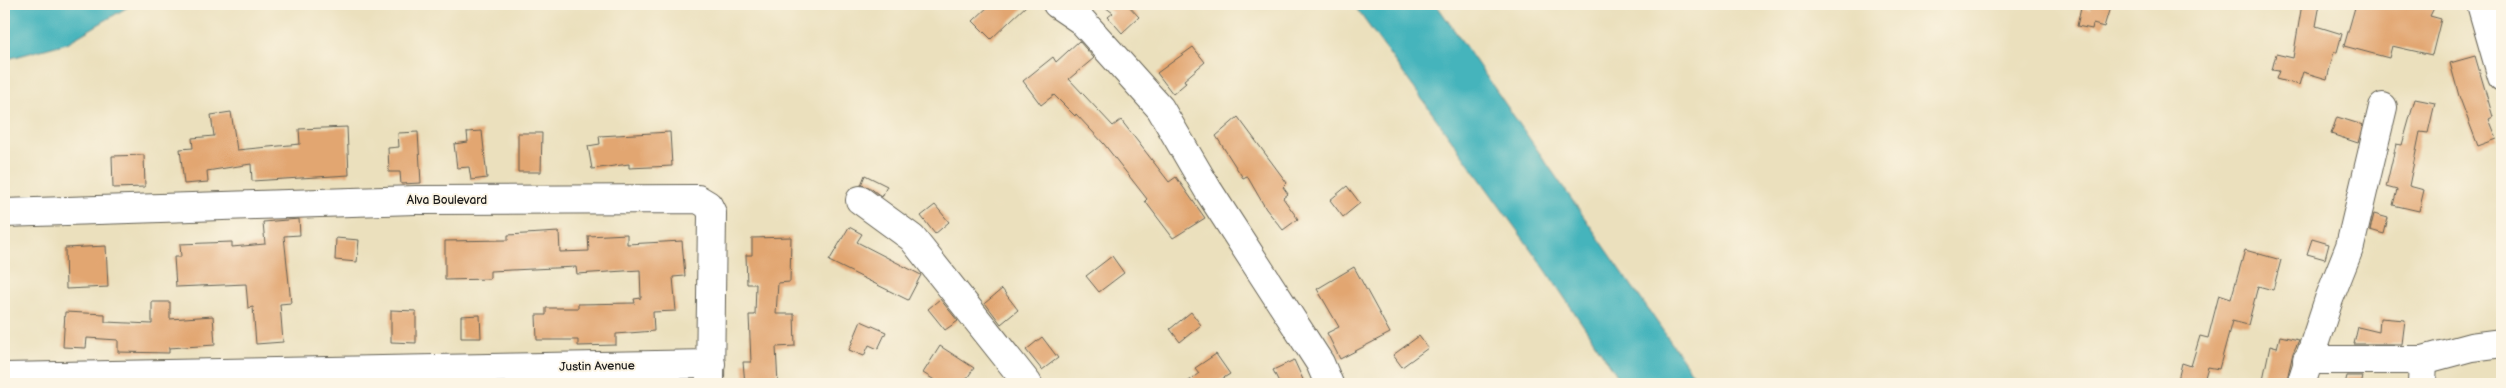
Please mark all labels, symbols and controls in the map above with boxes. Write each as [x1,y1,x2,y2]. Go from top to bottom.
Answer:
street label: Alva Boulevard [407,193,487,208]
street label: Justin Avenue [559,358,635,375]

